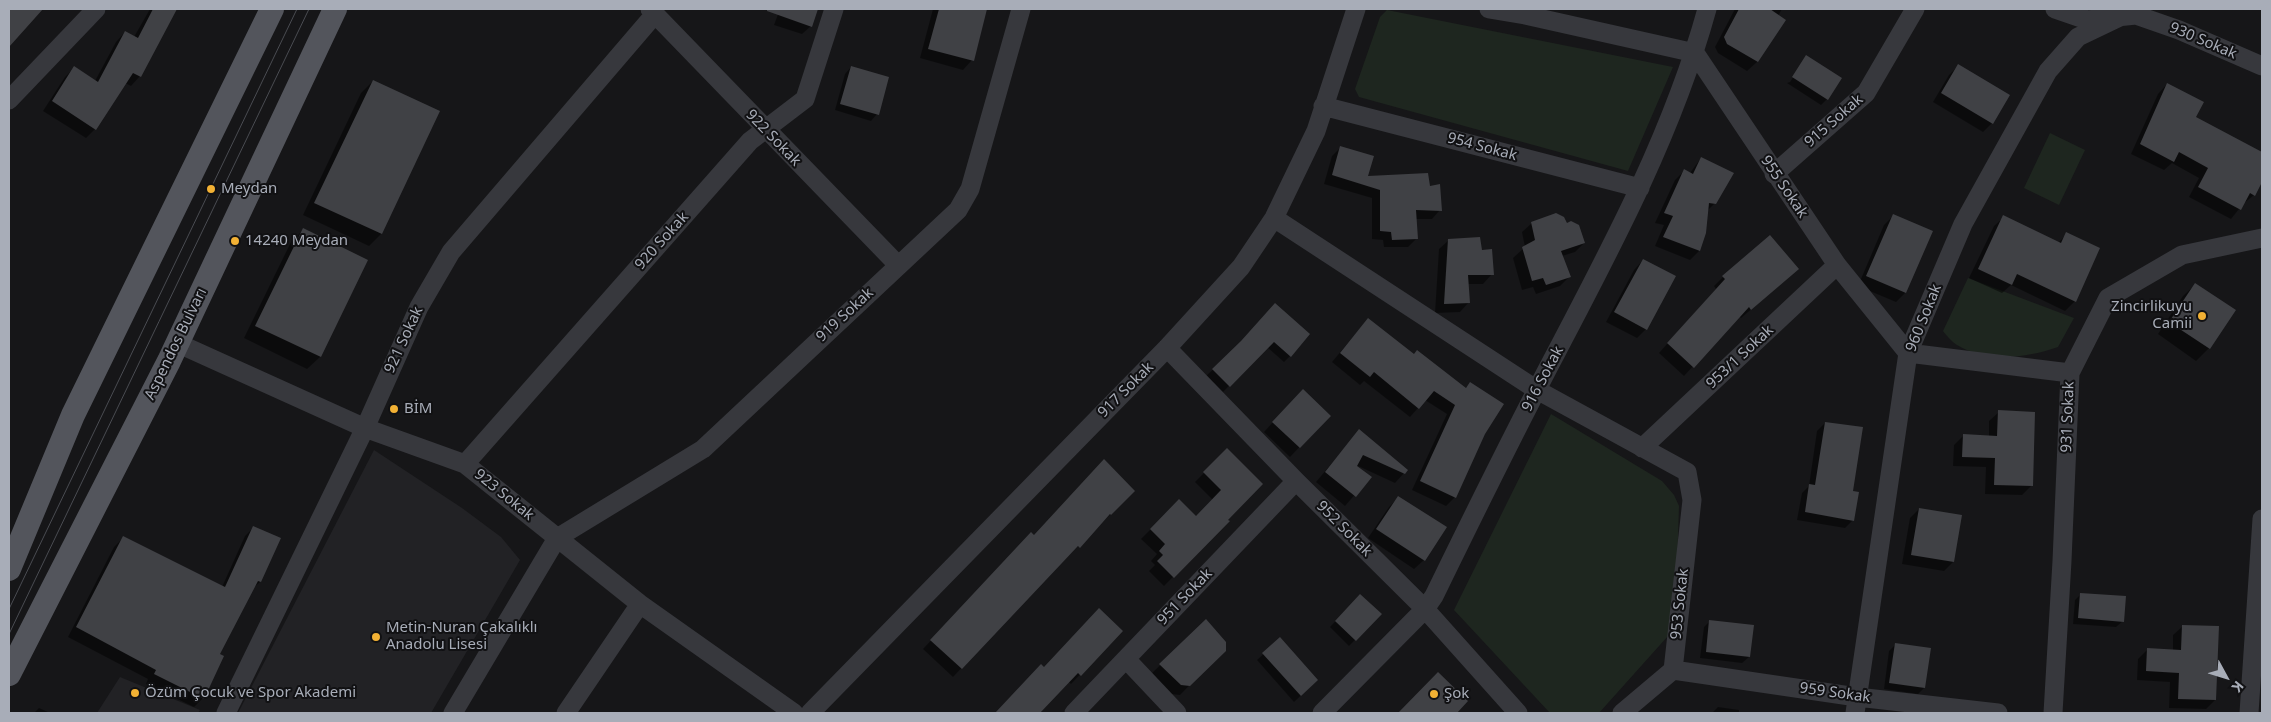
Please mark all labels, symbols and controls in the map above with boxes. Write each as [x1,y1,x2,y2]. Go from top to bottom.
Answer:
street label: 930 Sokak [2167,19,2239,63]
street label: 915 Sokak [1801,91,1867,151]
street label: 922 Sokak [742,106,804,170]
street label: 954 Sokak [1445,129,1519,165]
street label: 955 Sokak [1757,152,1811,222]
place label: Meydan [221,180,277,198]
marker: Meydan [205,183,217,195]
street label: 920 Sokak [631,208,693,274]
place label: 14240 Meydan [245,232,348,250]
marker: 14240 Meydan [229,235,241,247]
street label: 960 Sokak [1902,282,1946,354]
street label: 919 Sokak [813,284,877,346]
street label: Aspendos Bulvarı [141,285,211,403]
place label: Zincirlikuyu Camii [2111,298,2192,333]
street label: 921 Sokak [381,304,427,376]
marker: Zincirlikuyu Camii [2196,310,2208,322]
street label: 953/1 Sokak [1703,321,1777,393]
street label: 916 Sokak [1518,343,1568,415]
street label: 917 Sokak [1094,358,1158,422]
street label: 931 Sokak [2058,381,2078,453]
place label: BİM [404,400,432,418]
marker: BİM [388,403,400,415]
street label: 923 Sokak [471,466,537,524]
street label: 952 Sokak [1312,497,1376,561]
street label: 951 Sokak [1154,565,1216,629]
street label: 953 Sokak [1667,568,1693,640]
place label: Metin-Nuran Çakalıklı Anadolu Lisesi [386,619,537,654]
marker: Metin-Nuran Çakalıklı Anadolu Lisesi [370,631,382,643]
north arrow [2201,652,2251,702]
text: K [2228,677,2248,696]
street label: 959 Sokak [1798,679,1872,707]
place label: Özüm Çocuk ve Spor Akademi [145,684,356,702]
place label: Şok [1444,685,1469,703]
marker: Özüm Çocuk ve Spor Akademi [129,687,141,699]
marker: Şok [1428,688,1440,700]

